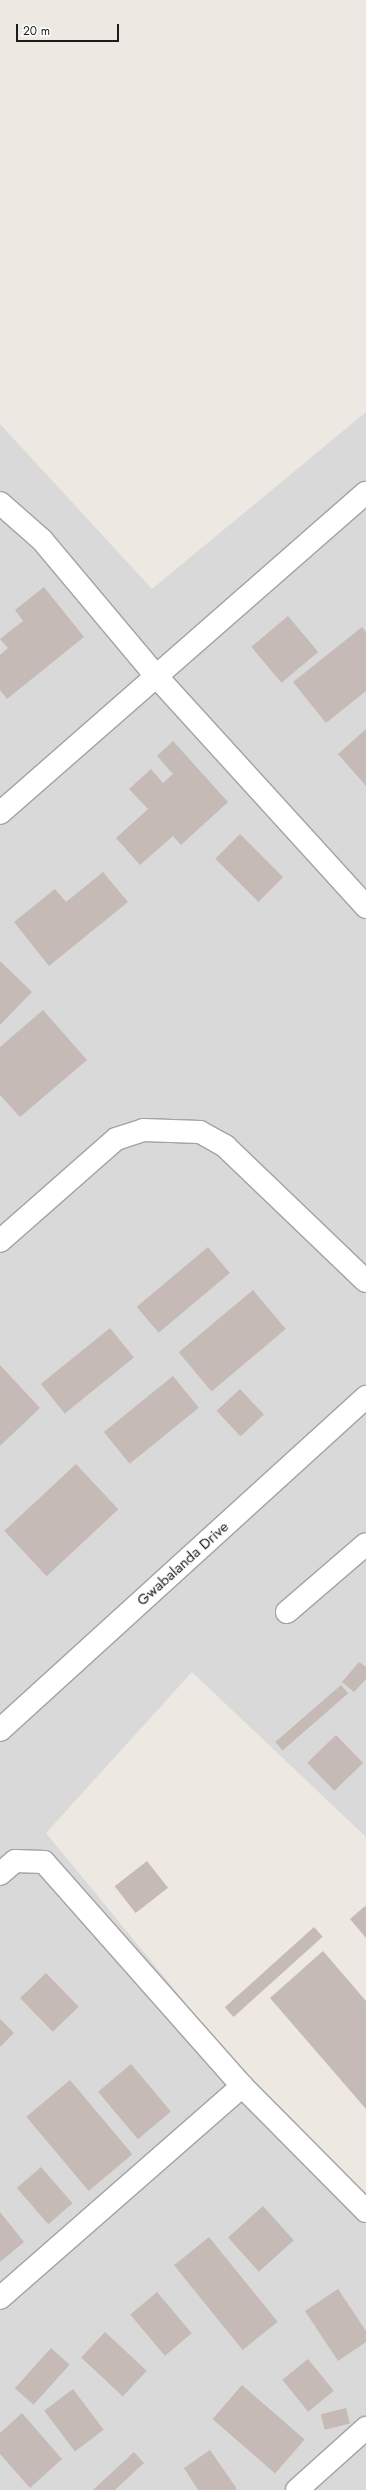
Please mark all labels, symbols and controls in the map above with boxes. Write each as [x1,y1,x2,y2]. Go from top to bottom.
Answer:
scale bar [18,16,121,42]
text: 20 m [23,22,50,40]
street label: Gwabalanda Drive [133,1518,233,1610]

